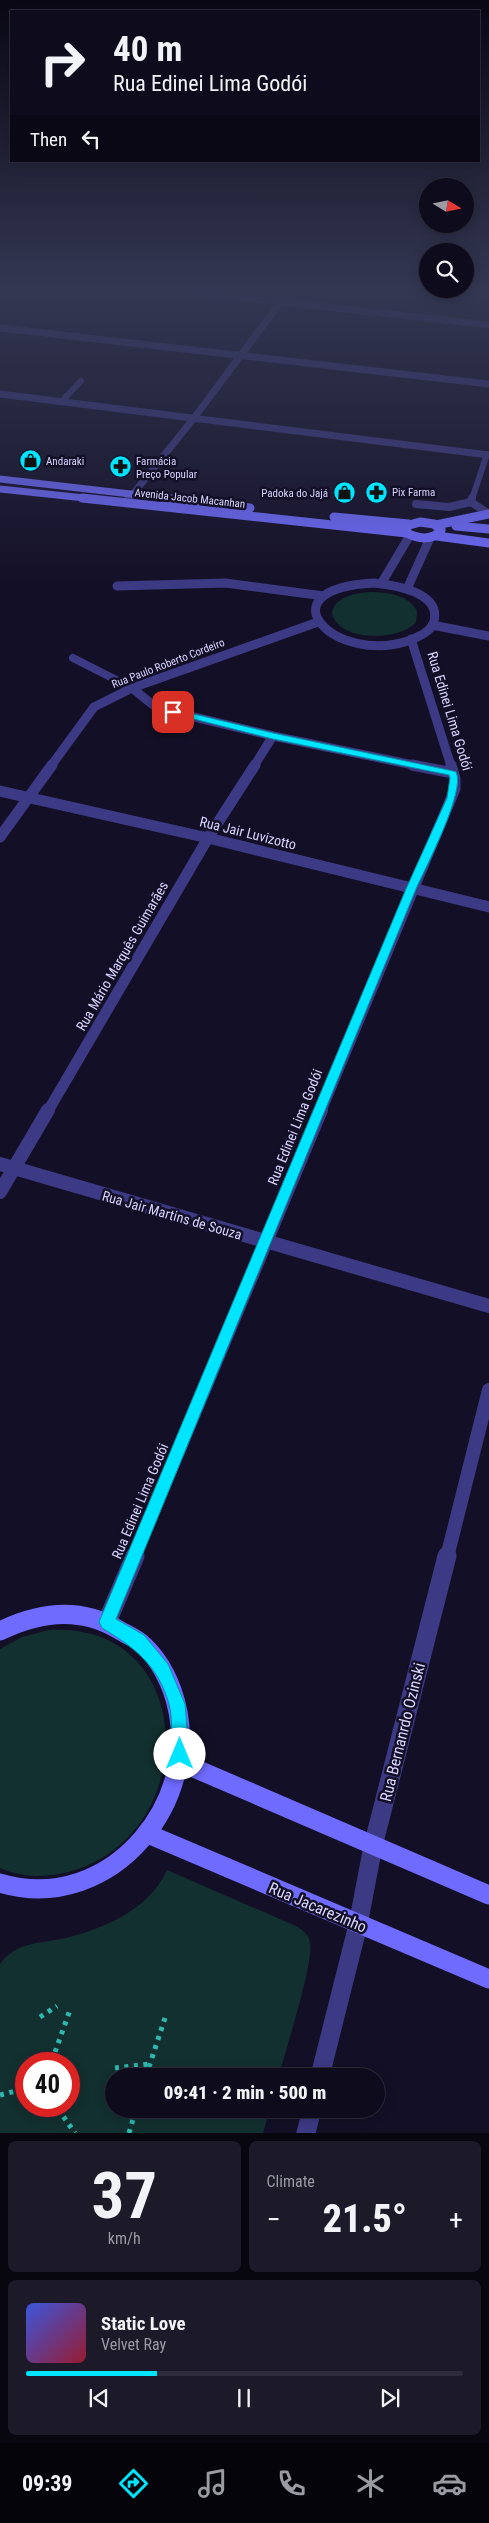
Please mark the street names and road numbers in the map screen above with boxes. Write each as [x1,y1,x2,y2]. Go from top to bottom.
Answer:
street label: Avenida Jacob Macanhan [134,486,246,511]
street label: Rua Paulo Roberto Cordeiro [110,636,227,691]
street label: Rua Edinei Lima Godói [424,650,476,772]
street label: Rua Jair Luvizotto [198,813,298,853]
street label: Rua Mário Marquês Guimarães [73,879,171,1033]
street label: Rua Edinei Lima Godói [264,1067,326,1187]
street label: Rua Jair Martins de Souza [100,1187,244,1243]
street label: Rua Edinei Lima Godói [108,1441,172,1561]
street label: Rua Bernanrdo Ozinski [376,1661,429,1804]
street label: Rua Jacarezinho [266,1878,370,1937]

